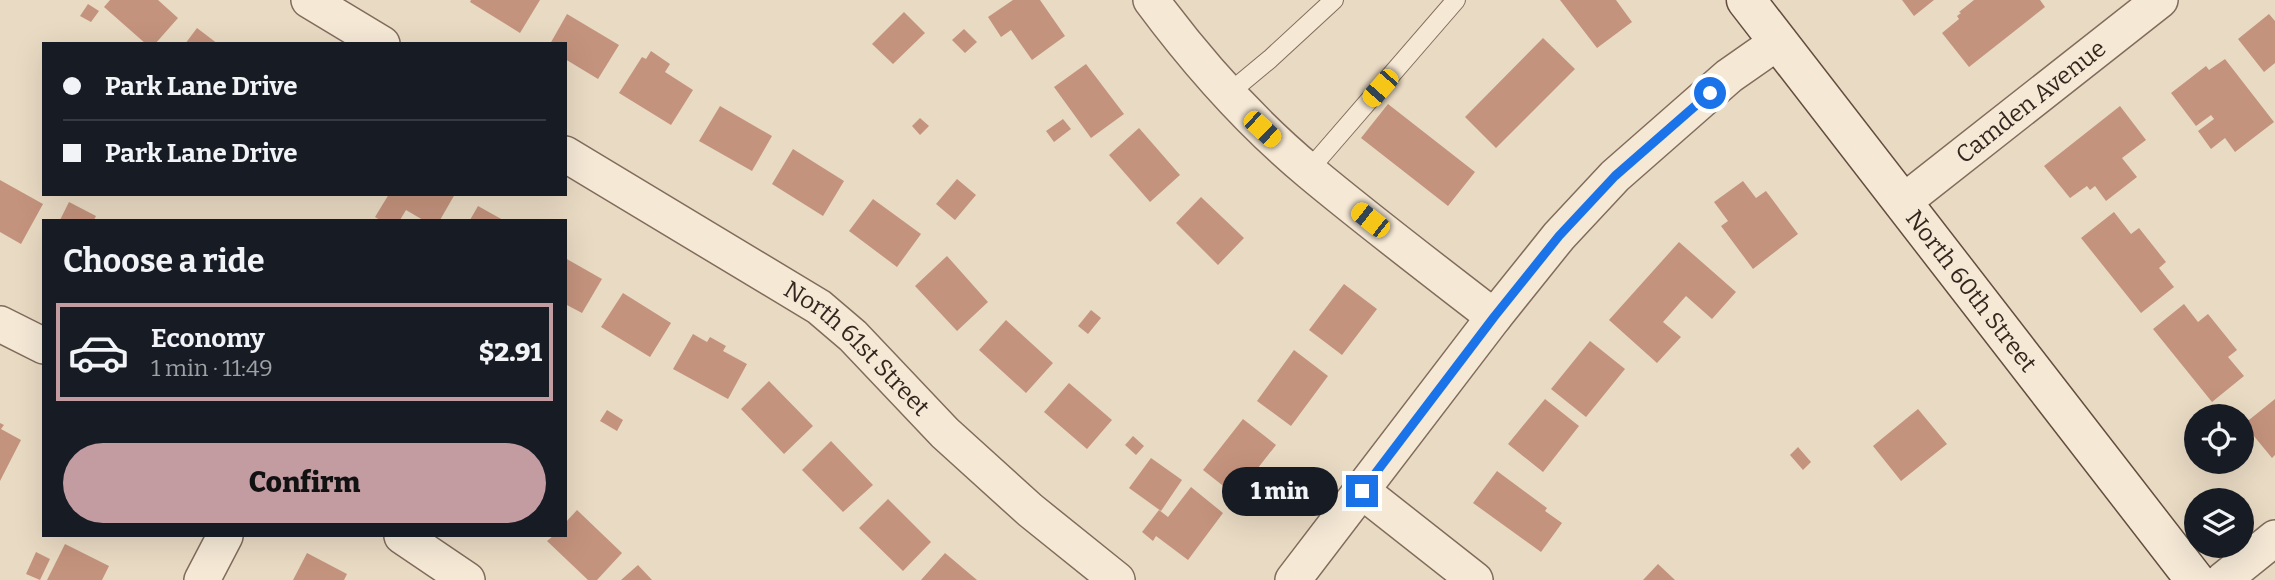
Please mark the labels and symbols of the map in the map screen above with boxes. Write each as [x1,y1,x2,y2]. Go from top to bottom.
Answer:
street label: Camden Avenue [1950,34,2111,169]
car [1359,65,1402,111]
route start [1694,77,1726,109]
car [1240,107,1285,151]
car [1347,199,1394,241]
street label: North 60th Street [1900,205,2043,378]
street label: North 61st Street [779,275,935,422]
callout: 1 min [1222,466,1338,516]
route end [1346,475,1378,507]

